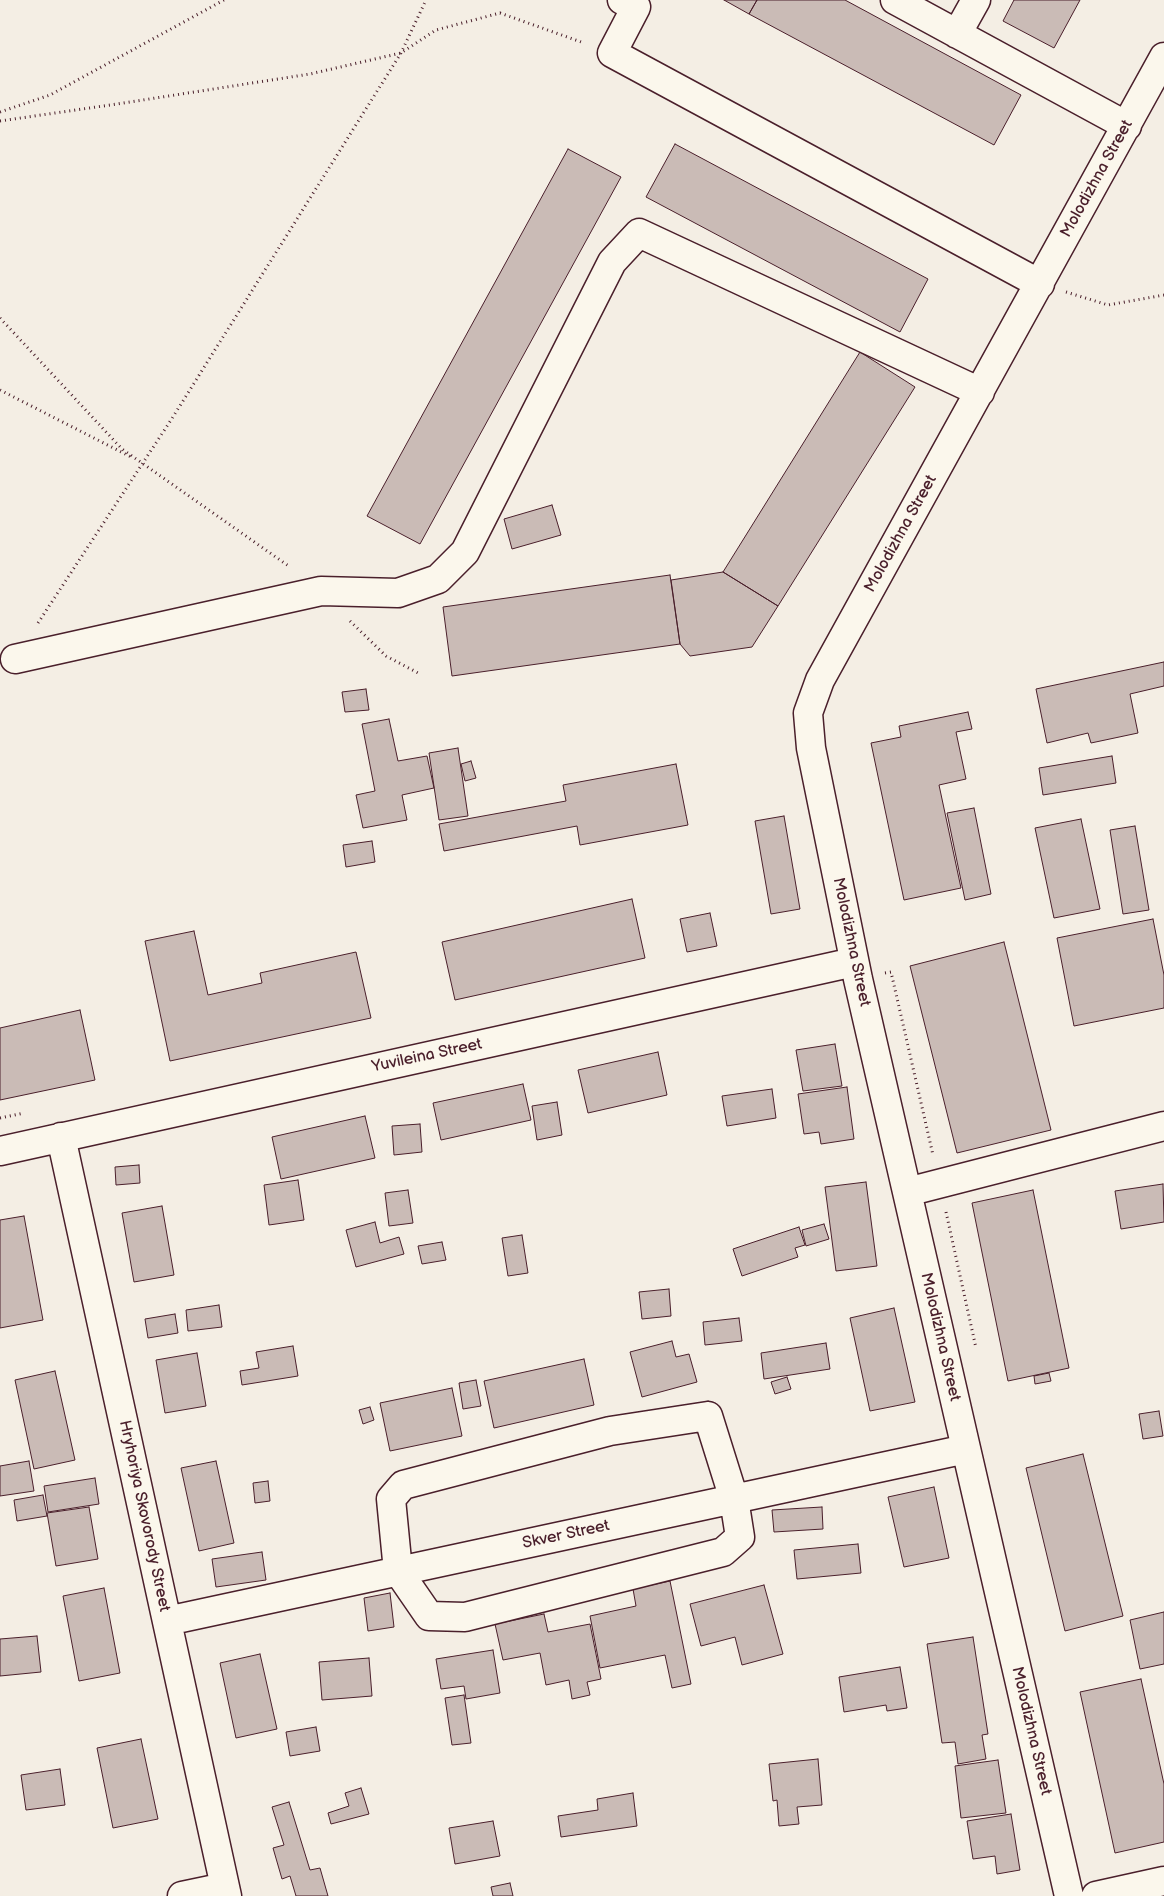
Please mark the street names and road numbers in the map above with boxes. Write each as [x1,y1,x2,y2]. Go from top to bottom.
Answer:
street label: Molodizhna Street [1057,117,1137,241]
street label: Molodizhna Street [861,472,941,596]
street label: Molodizhna Street [828,876,874,1008]
street label: Yuvileina Street [370,1035,484,1077]
street label: Molodizhna Street [916,1271,964,1403]
street label: Hryhoriya Skovorody Street [114,1419,174,1613]
street label: Skver Street [521,1516,611,1554]
street label: Molodizhna Street [1007,1665,1055,1797]

